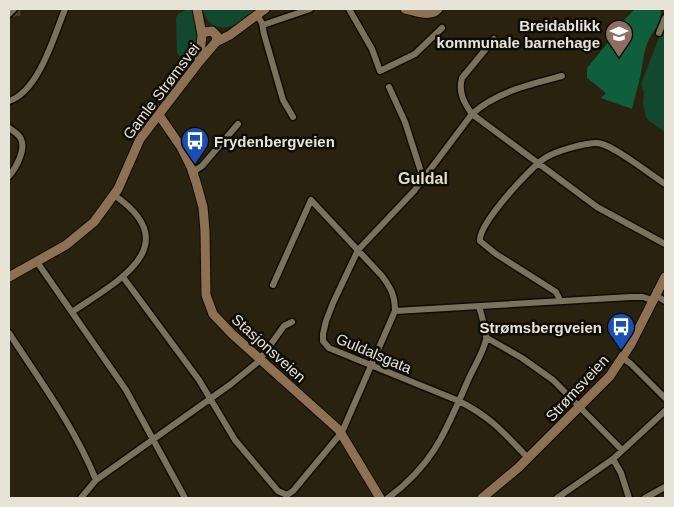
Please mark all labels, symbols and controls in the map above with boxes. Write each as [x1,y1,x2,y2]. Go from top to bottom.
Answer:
place label: Breidablikk kommunale barnehage [437,17,601,51]
school or university icon: Breidablikk kommunale barnehage [604,19,634,58]
street label: Gamle Strømsvei [119,40,203,142]
bus stop icon: Frydenbergveien [180,126,210,165]
place label: Frydenbergveien [214,133,335,150]
district label: Guldal [398,170,448,187]
street label: Stasjonsveien [229,310,309,386]
bus stop icon: Strømsbergveien [606,312,636,351]
place label: Strømsbergveien [479,319,602,336]
street label: Guldalsgata [334,330,415,377]
street label: Strømsveien [542,351,612,425]

